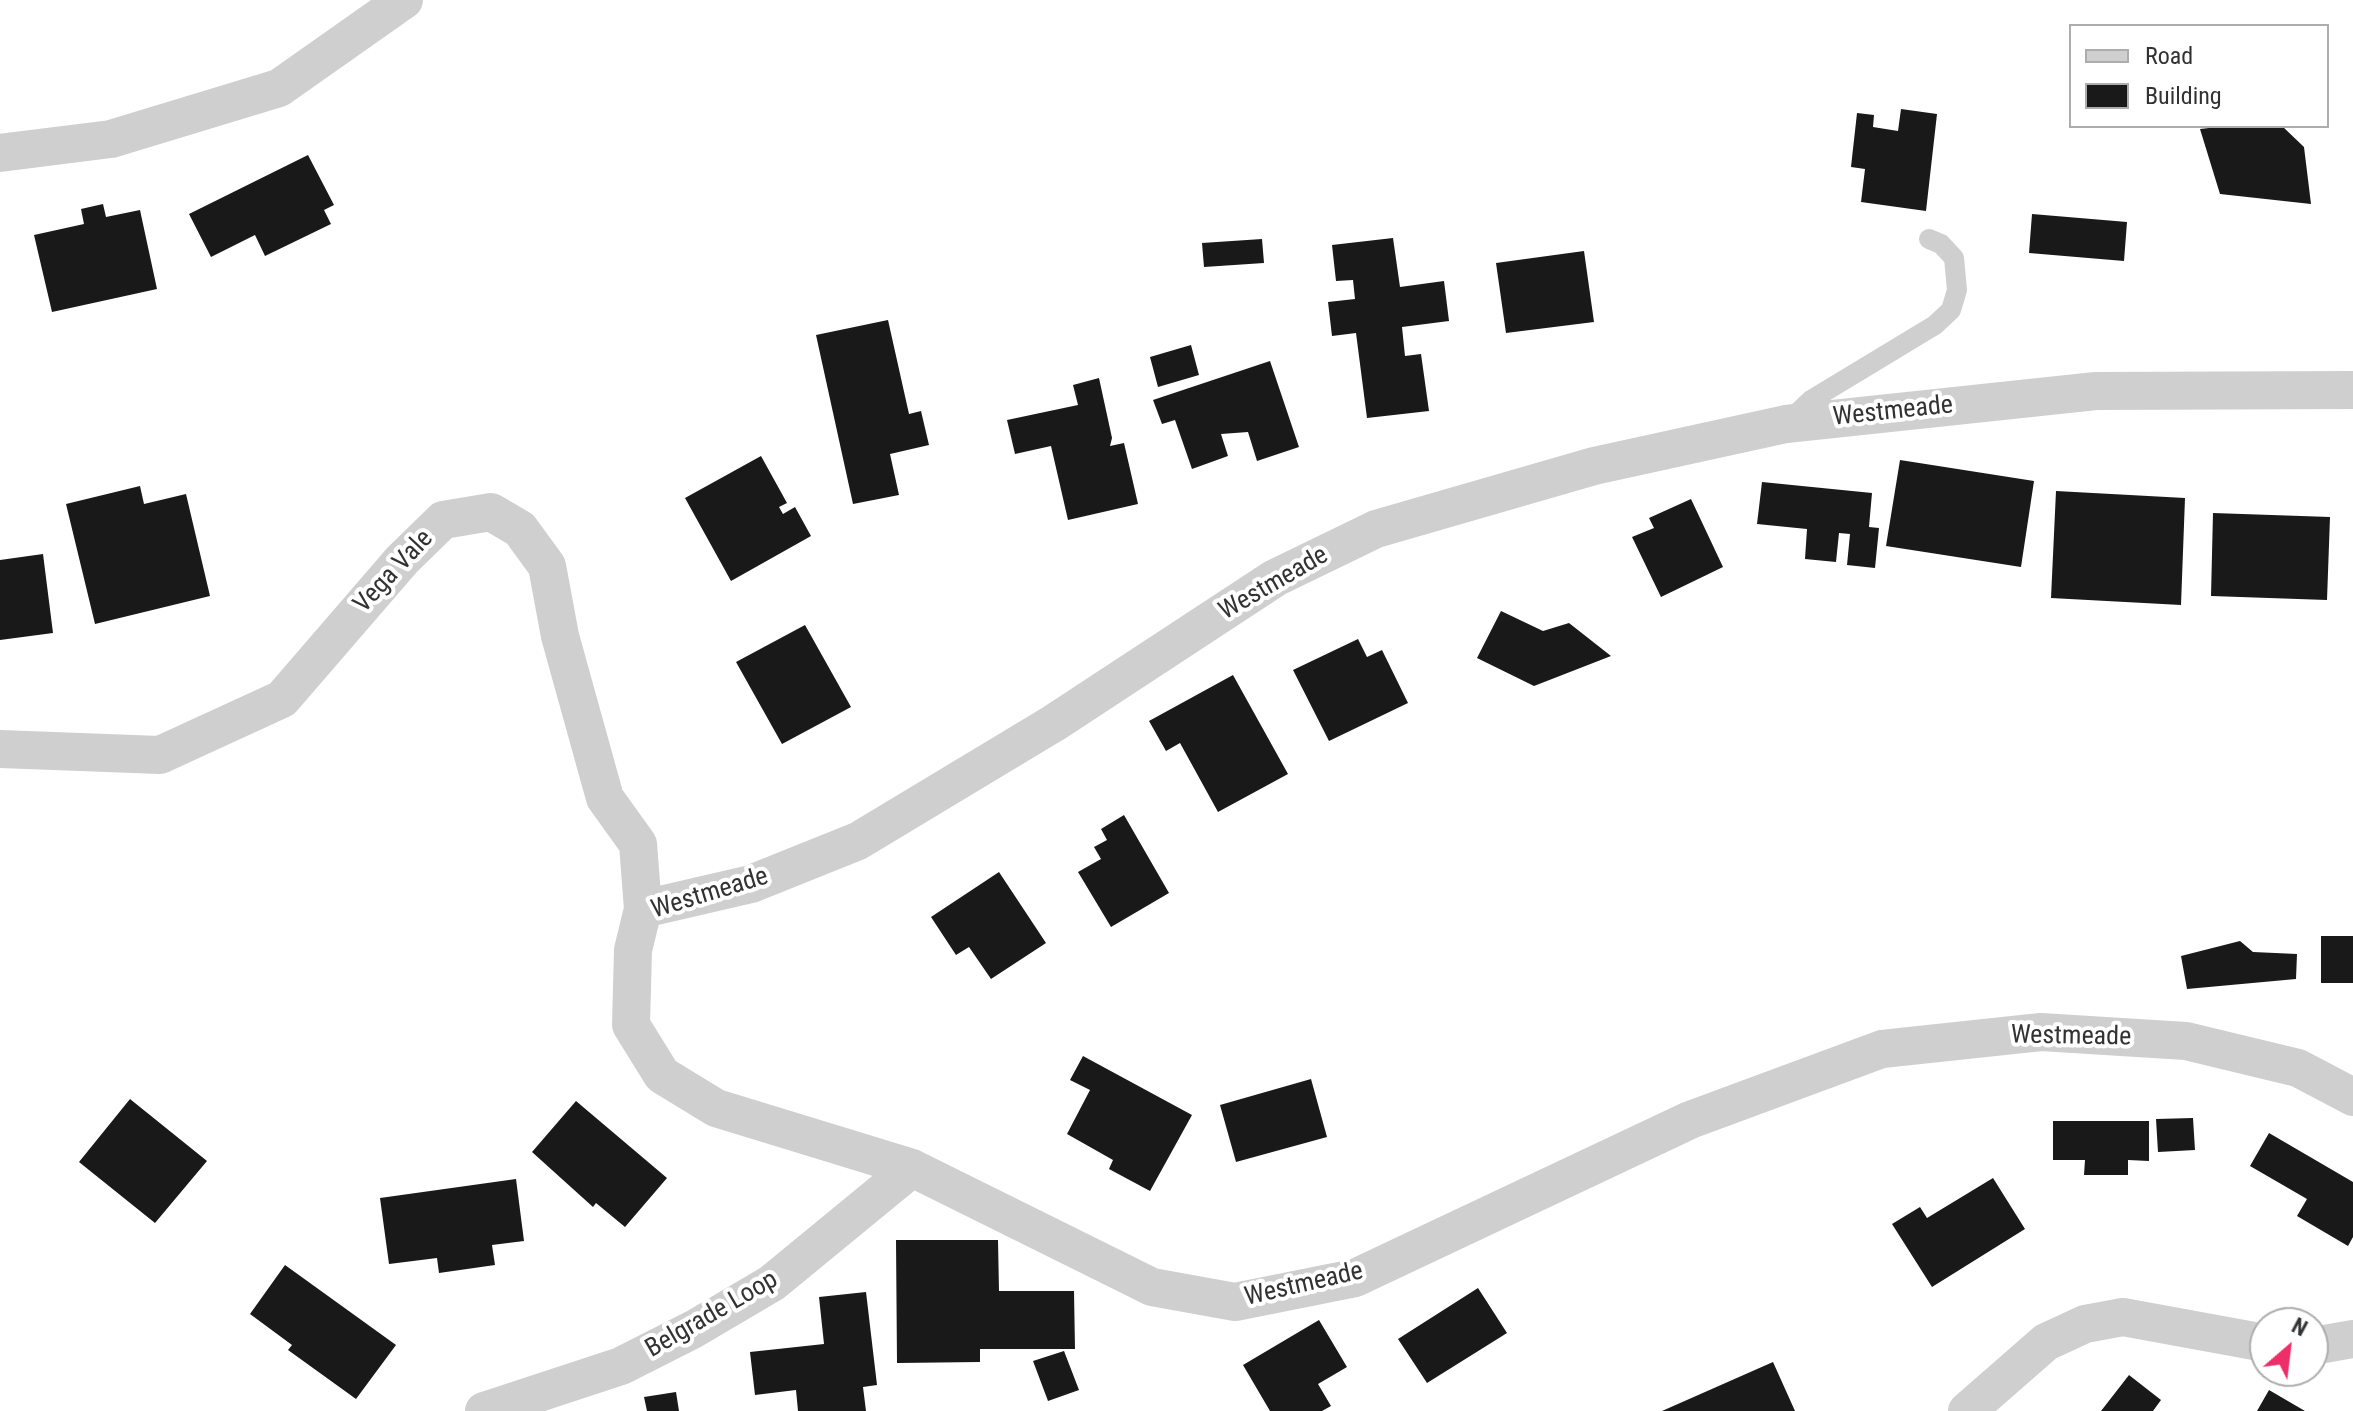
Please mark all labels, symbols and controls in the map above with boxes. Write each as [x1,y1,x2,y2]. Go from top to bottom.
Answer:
legend [2069,24,2329,128]
text: Road [2145,42,2193,70]
text: Building [2145,82,2222,110]
street label: Westmeade [1831,390,1955,434]
street label: Vega Vale [348,524,440,620]
street label: Westmeade [1214,540,1334,628]
street label: Westmeade [648,861,772,927]
street label: Westmeade [2011,1020,2131,1054]
street label: Westmeade [1242,1256,1366,1314]
street label: Belgrade Loop [640,1265,784,1365]
north arrow [2249,1307,2329,1387]
text: N [2288,1313,2311,1341]

